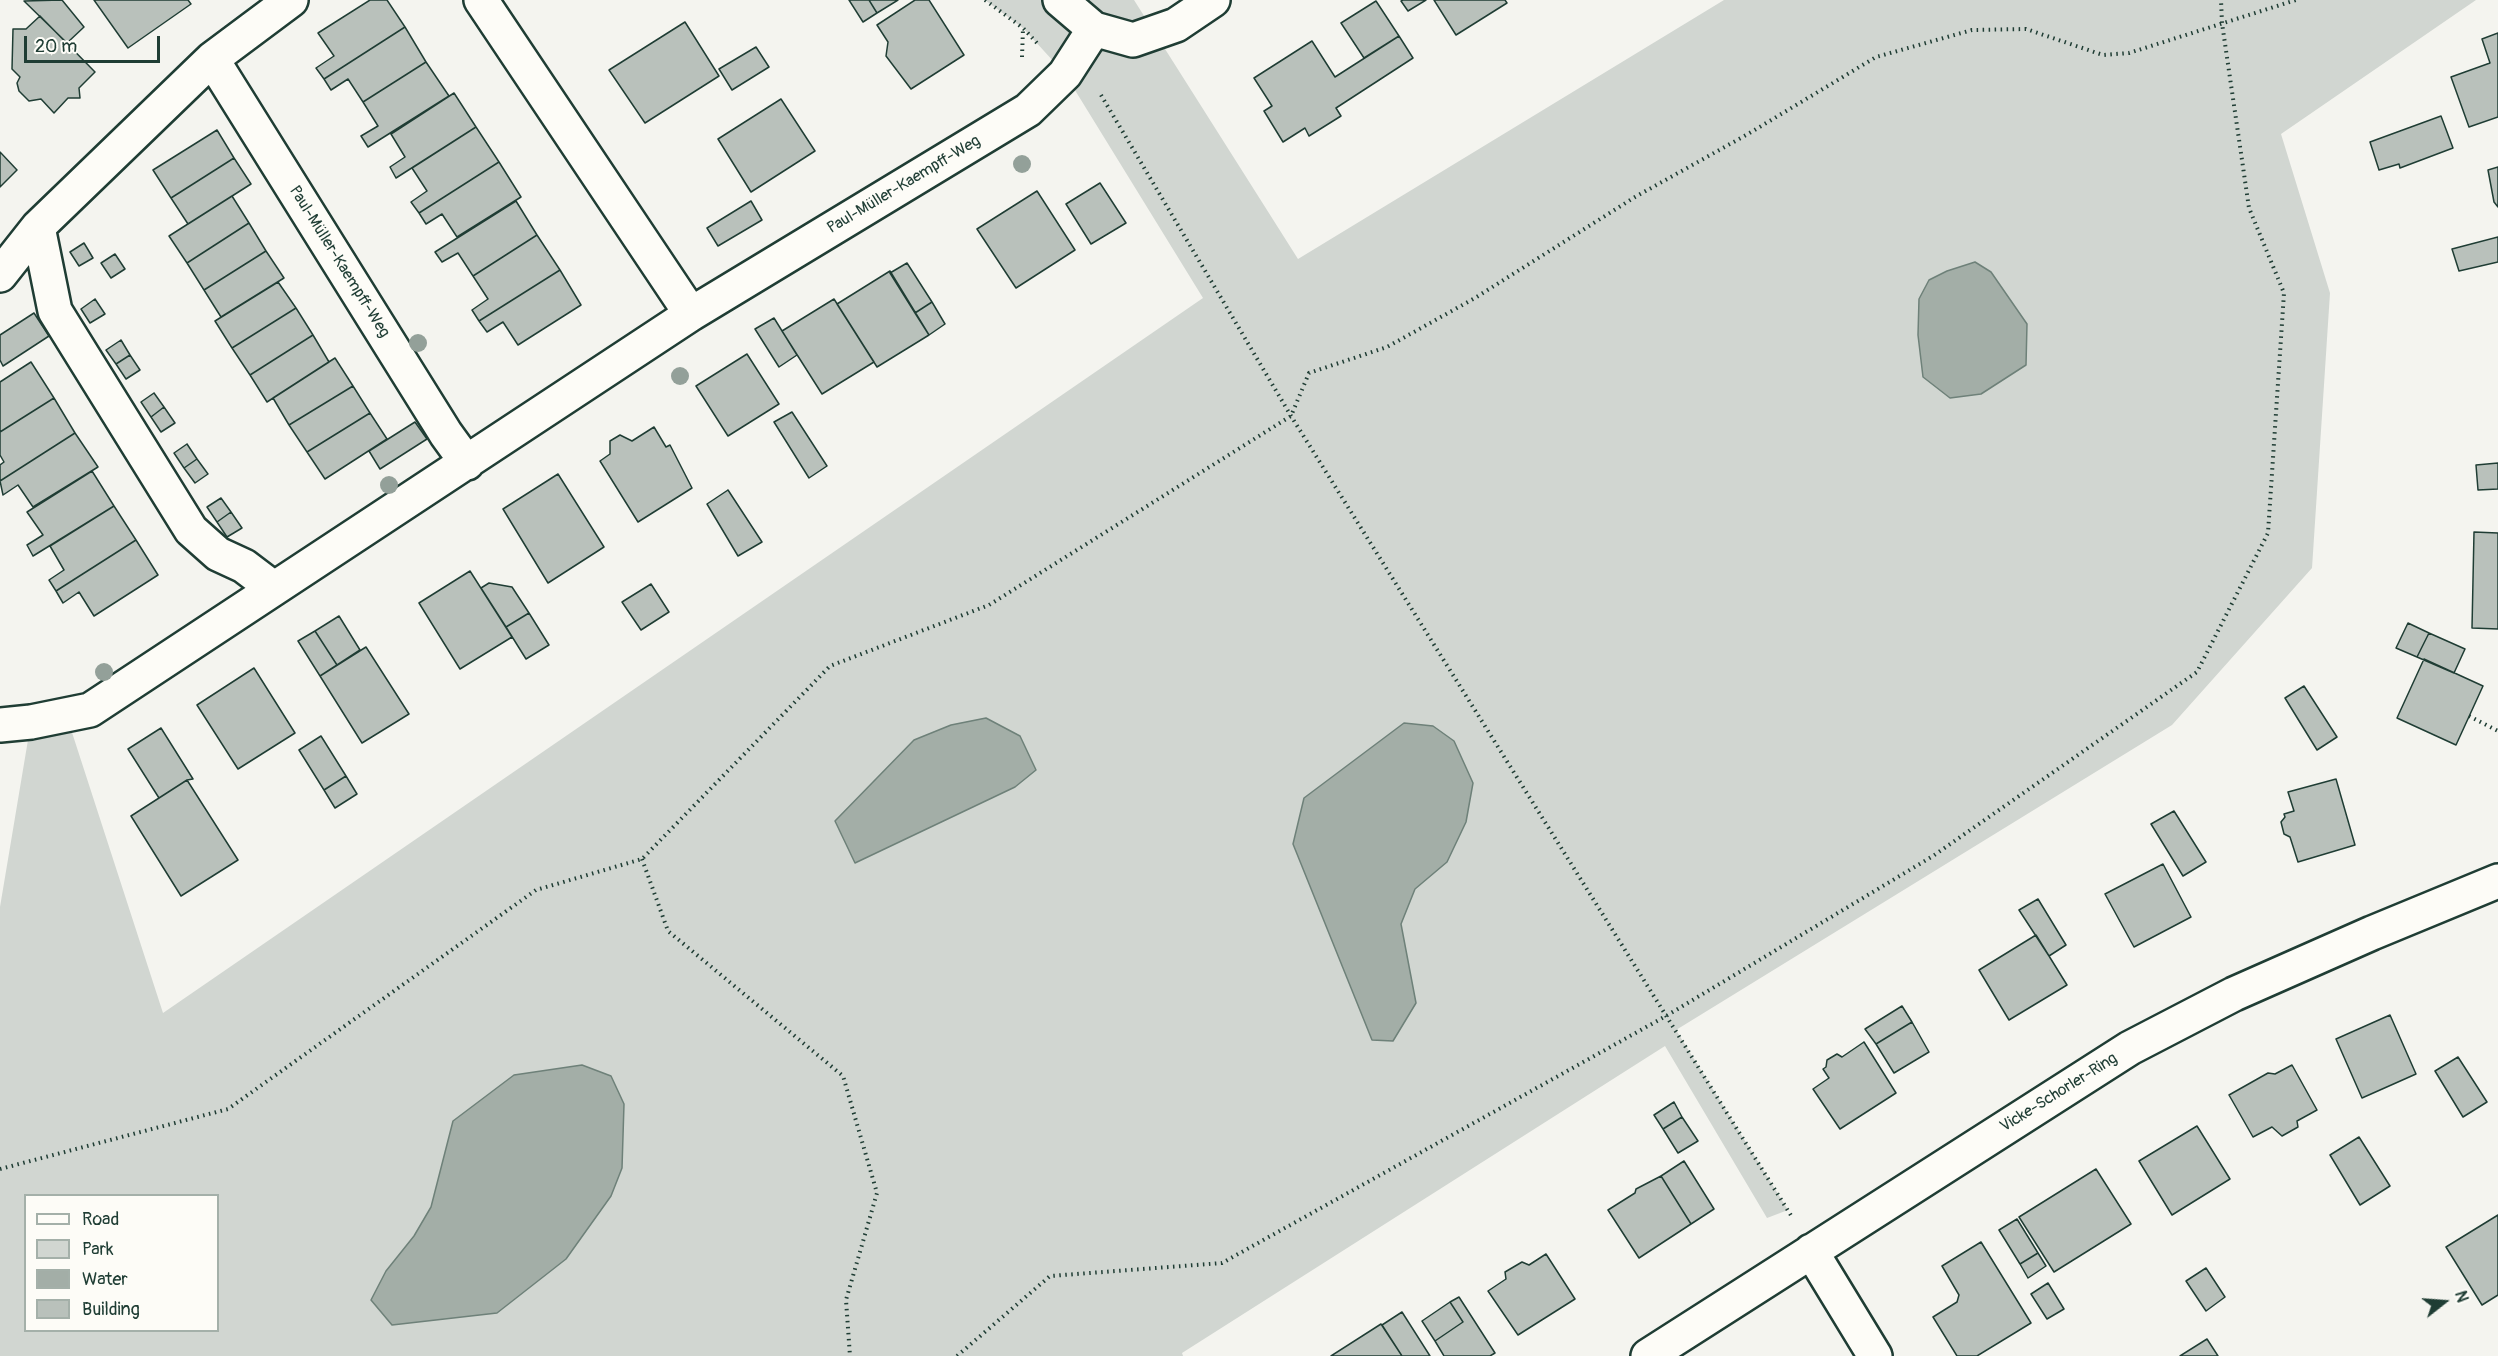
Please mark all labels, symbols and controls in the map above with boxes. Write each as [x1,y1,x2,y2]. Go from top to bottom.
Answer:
scale bar [27,24,164,62]
text: 20 m [35,35,77,58]
street label: Paul-Müller-Kaempff-Weg [824,132,984,238]
street label: Paul-Müller-Kaempff-Weg [284,183,394,341]
street label: Vicke-Schorler-Ring [1997,1049,2121,1137]
legend [24,1194,219,1332]
text: Road [82,1208,119,1231]
text: Park [82,1238,114,1261]
text: Water [82,1268,128,1291]
north arrow [2414,1272,2474,1332]
text: N [2450,1289,2472,1305]
text: Building [82,1298,140,1321]

